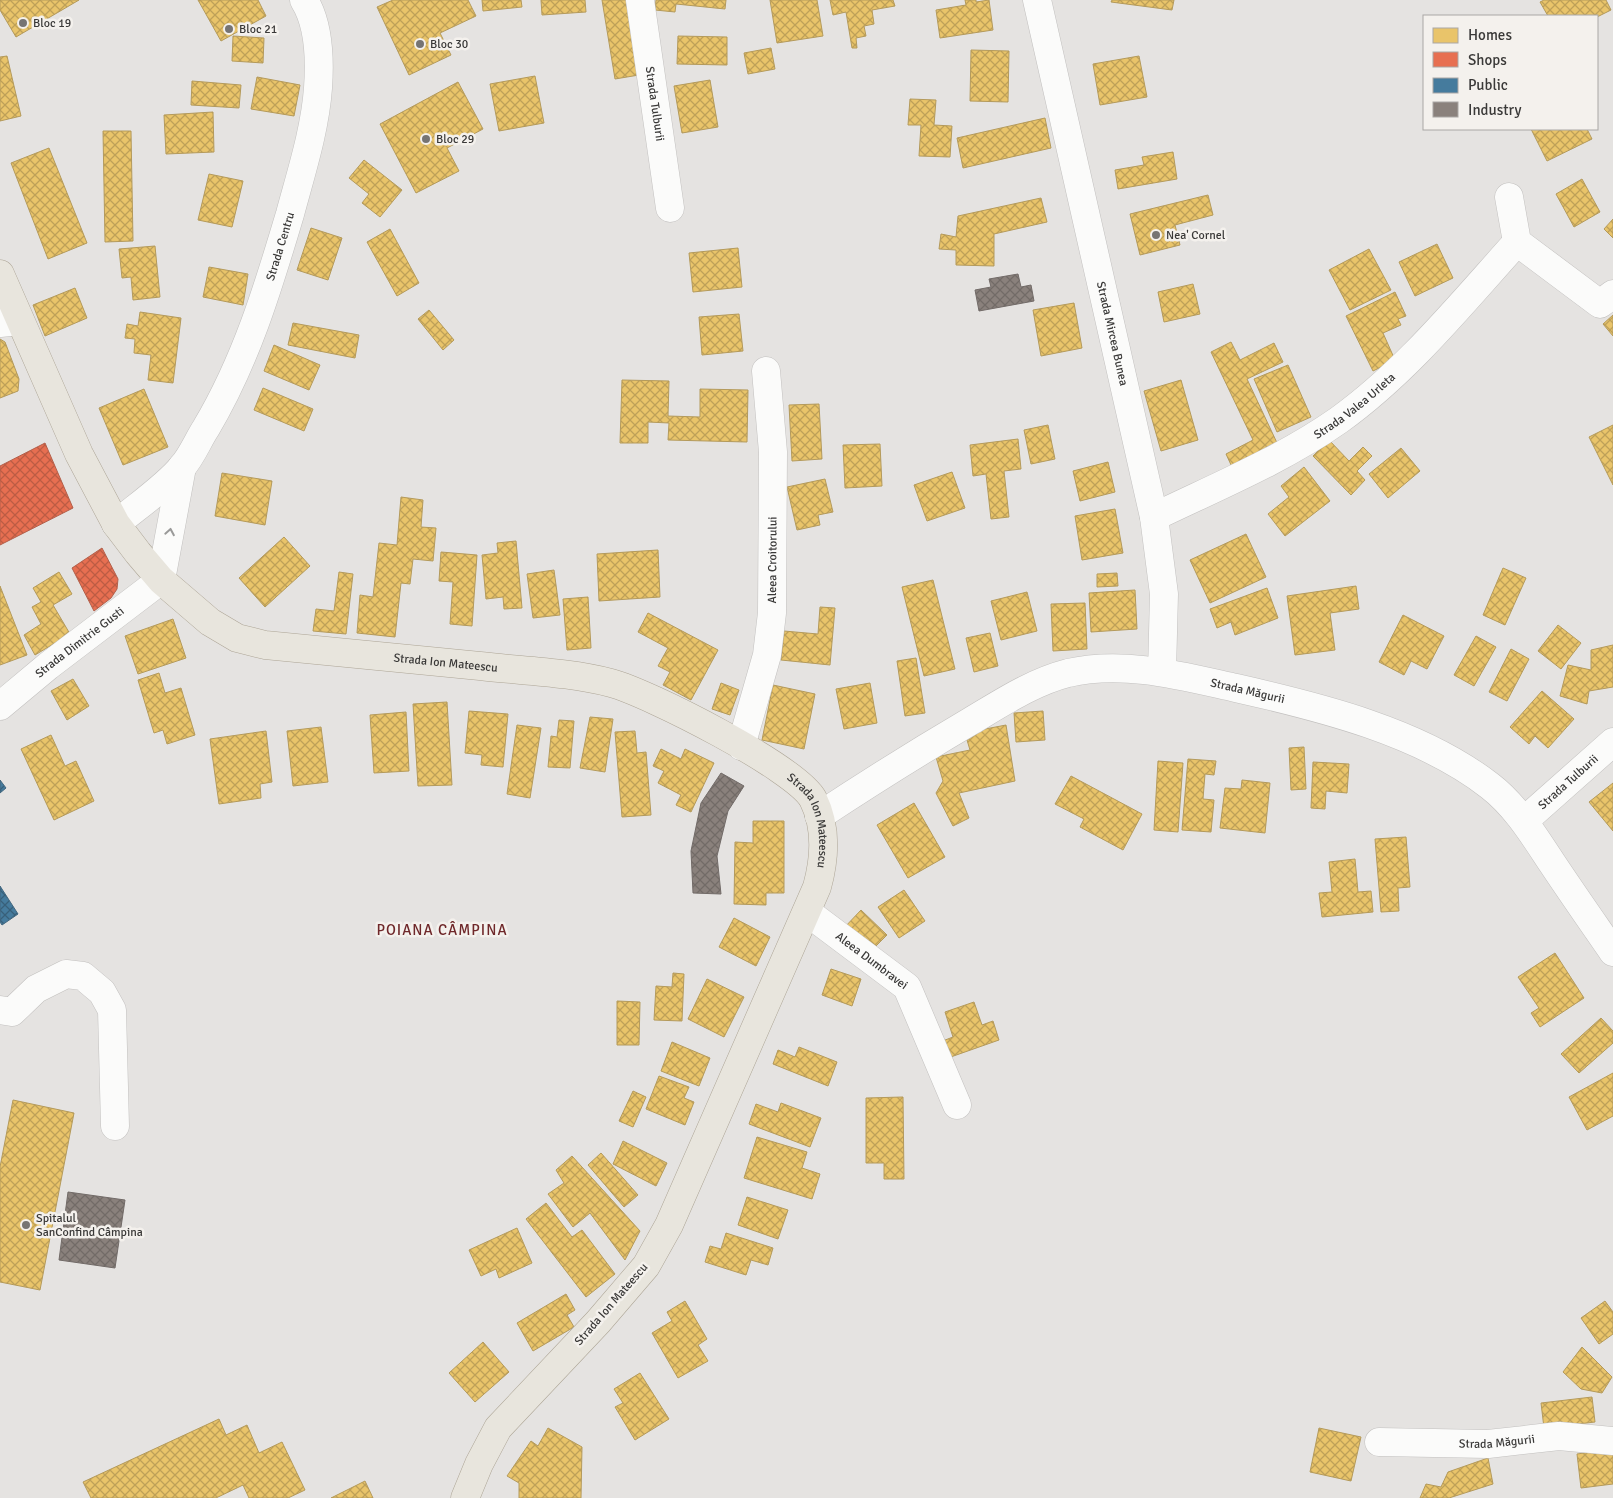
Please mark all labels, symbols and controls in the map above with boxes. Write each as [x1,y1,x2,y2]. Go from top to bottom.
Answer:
legend [1423,15,1598,130]
place label: Bloc 19 [33,16,71,31]
marker: Bloc 19 [17,17,29,29]
place label: Bloc 21 [239,22,277,37]
marker: Bloc 21 [223,23,235,35]
text: Homes [1468,26,1512,44]
place label: Bloc 30 [430,37,468,52]
marker: Bloc 30 [414,38,426,50]
text: Shops [1468,51,1507,69]
street label: Strada Tulburii [642,66,667,142]
text: Public [1468,76,1508,94]
text: Industry [1468,101,1521,119]
place label: Bloc 29 [436,132,474,147]
marker: Bloc 29 [420,133,432,145]
street label: Strada Centru [263,210,298,283]
place label: Nea' Cornel [1166,228,1226,243]
marker: Nea' Cornel [1150,229,1162,241]
street label: Strada Mircea Bunea [1093,280,1131,387]
street label: Strada Valea Urleta [1311,370,1399,443]
street label: Aleea Croitorului [765,516,781,603]
one-way arrow [165,527,175,536]
street label: Strada Dimitrie Gusti [32,604,127,681]
street label: Strada Ion Mateescu [393,651,498,676]
street label: Strada Măgurii [1209,675,1286,707]
street label: Strada Tulburii [1535,752,1602,813]
street label: Strada Ion Mateescu [784,770,830,869]
district label: POIANA CÂMPINA [376,921,508,939]
street label: Aleea Dumbravei [832,929,911,993]
place label: Spitalul SanConfind Câmpina [36,1211,143,1240]
marker: Spitalul SanConfind Câmpina [20,1219,32,1231]
street label: Strada Ion Mateescu [571,1260,651,1349]
street label: Strada Măgurii [1459,1432,1536,1452]

